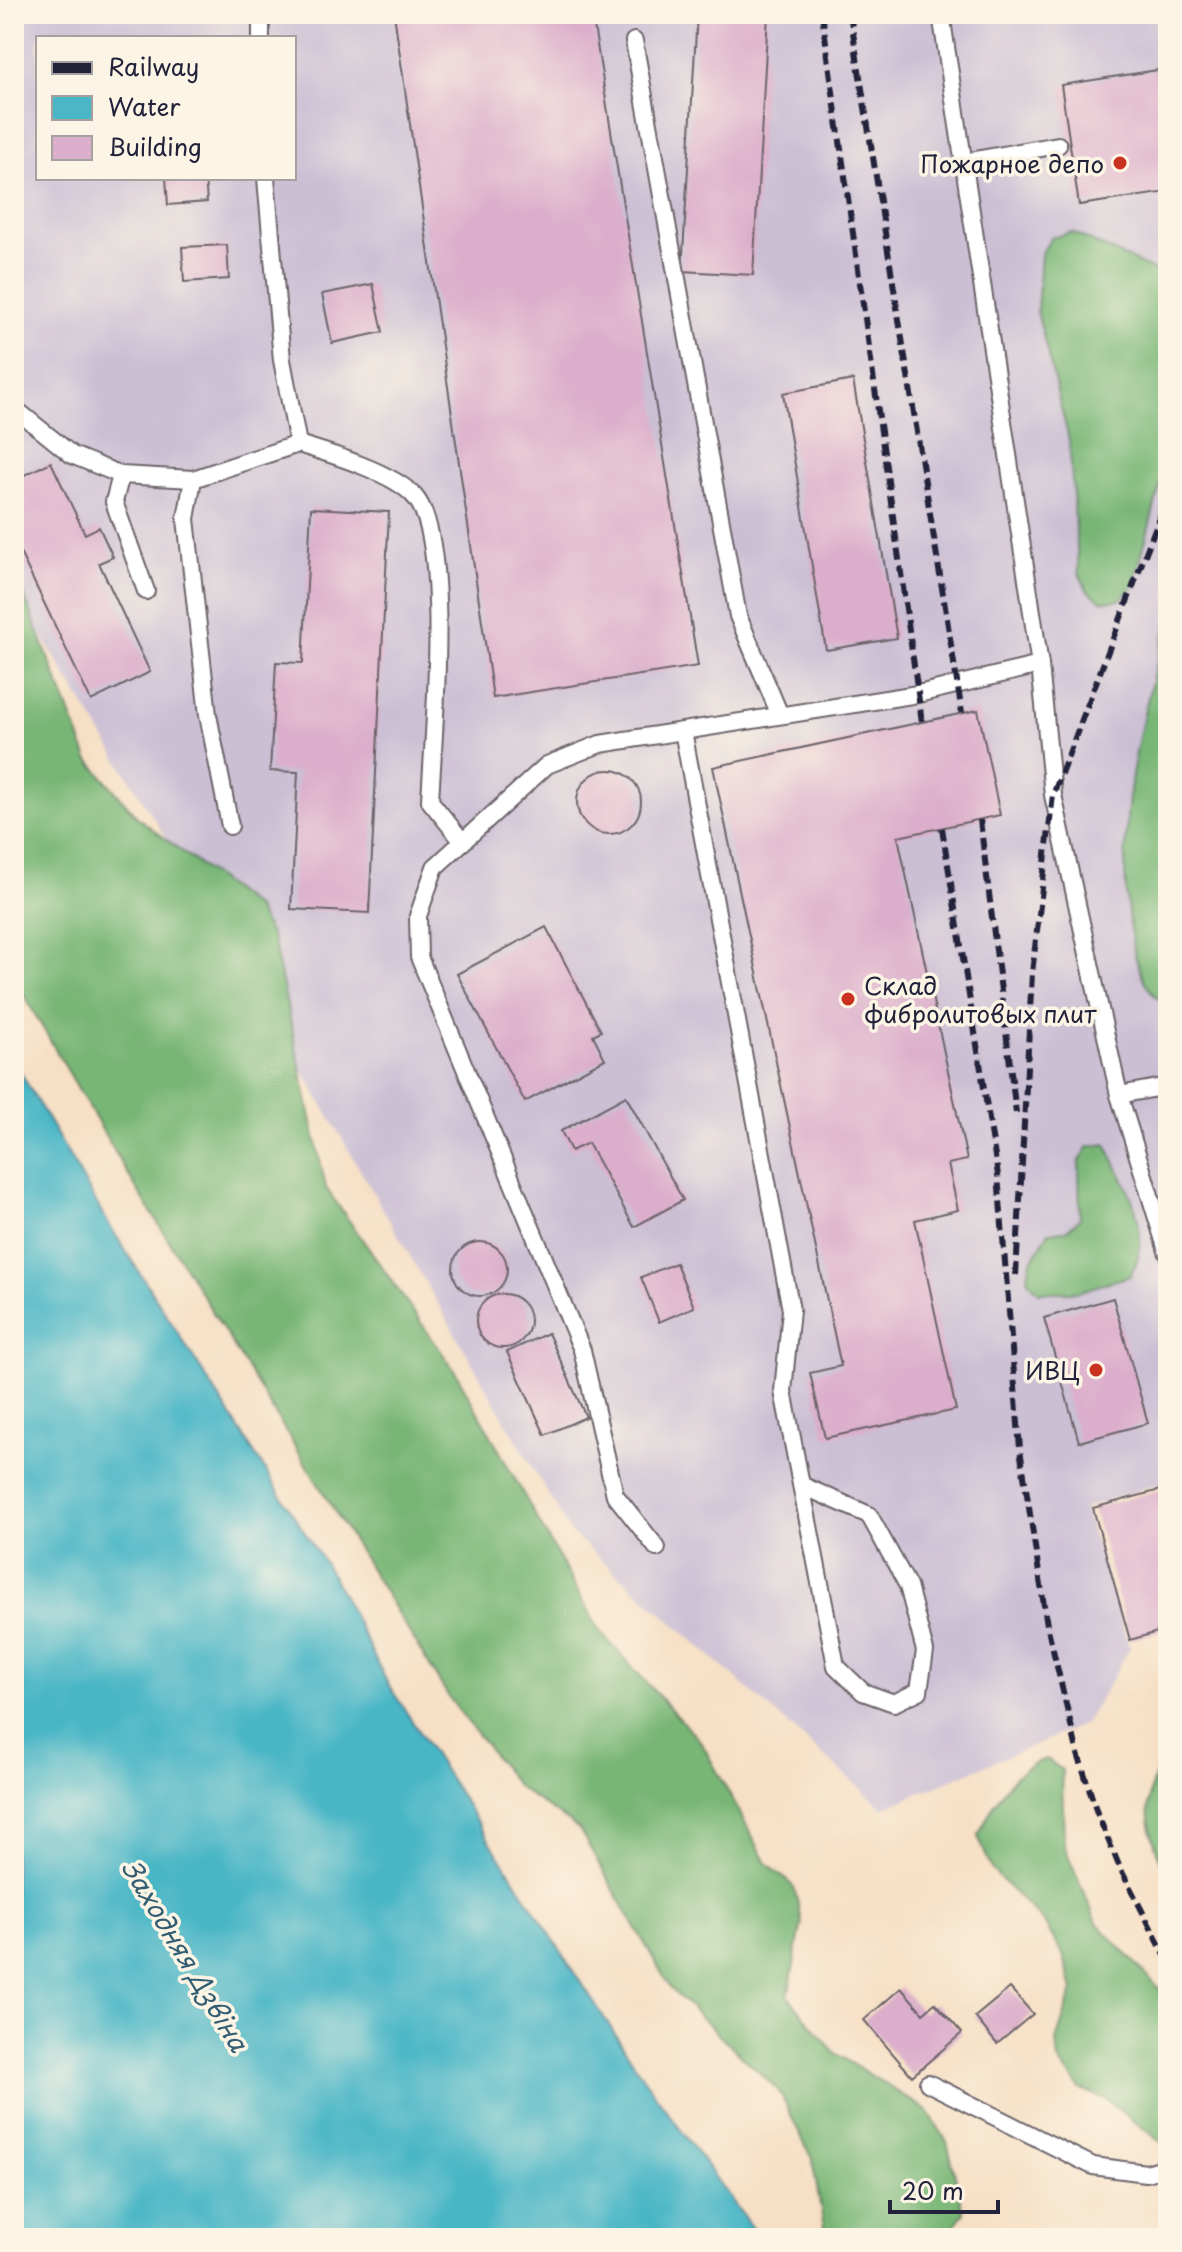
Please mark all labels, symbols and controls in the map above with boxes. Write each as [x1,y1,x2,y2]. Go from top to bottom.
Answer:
legend [36,36,296,180]
text: Railway [108,48,199,84]
text: Water [108,88,181,124]
text: Building [108,128,202,164]
place label: Пожарное депо [920,145,1104,181]
marker: Пожарное депо [1111,154,1129,172]
place label: Склад фибролитовых плит [864,967,1097,1031]
marker: Склад фибролитовых плит [839,990,857,1008]
place label: ИВЦ [1025,1352,1080,1388]
marker: ИВЦ [1087,1361,1105,1379]
water label: Заходняя Дзвіна [113,1851,259,2059]
scale bar [890,2164,998,2214]
text: 20 m [902,2172,964,2208]

